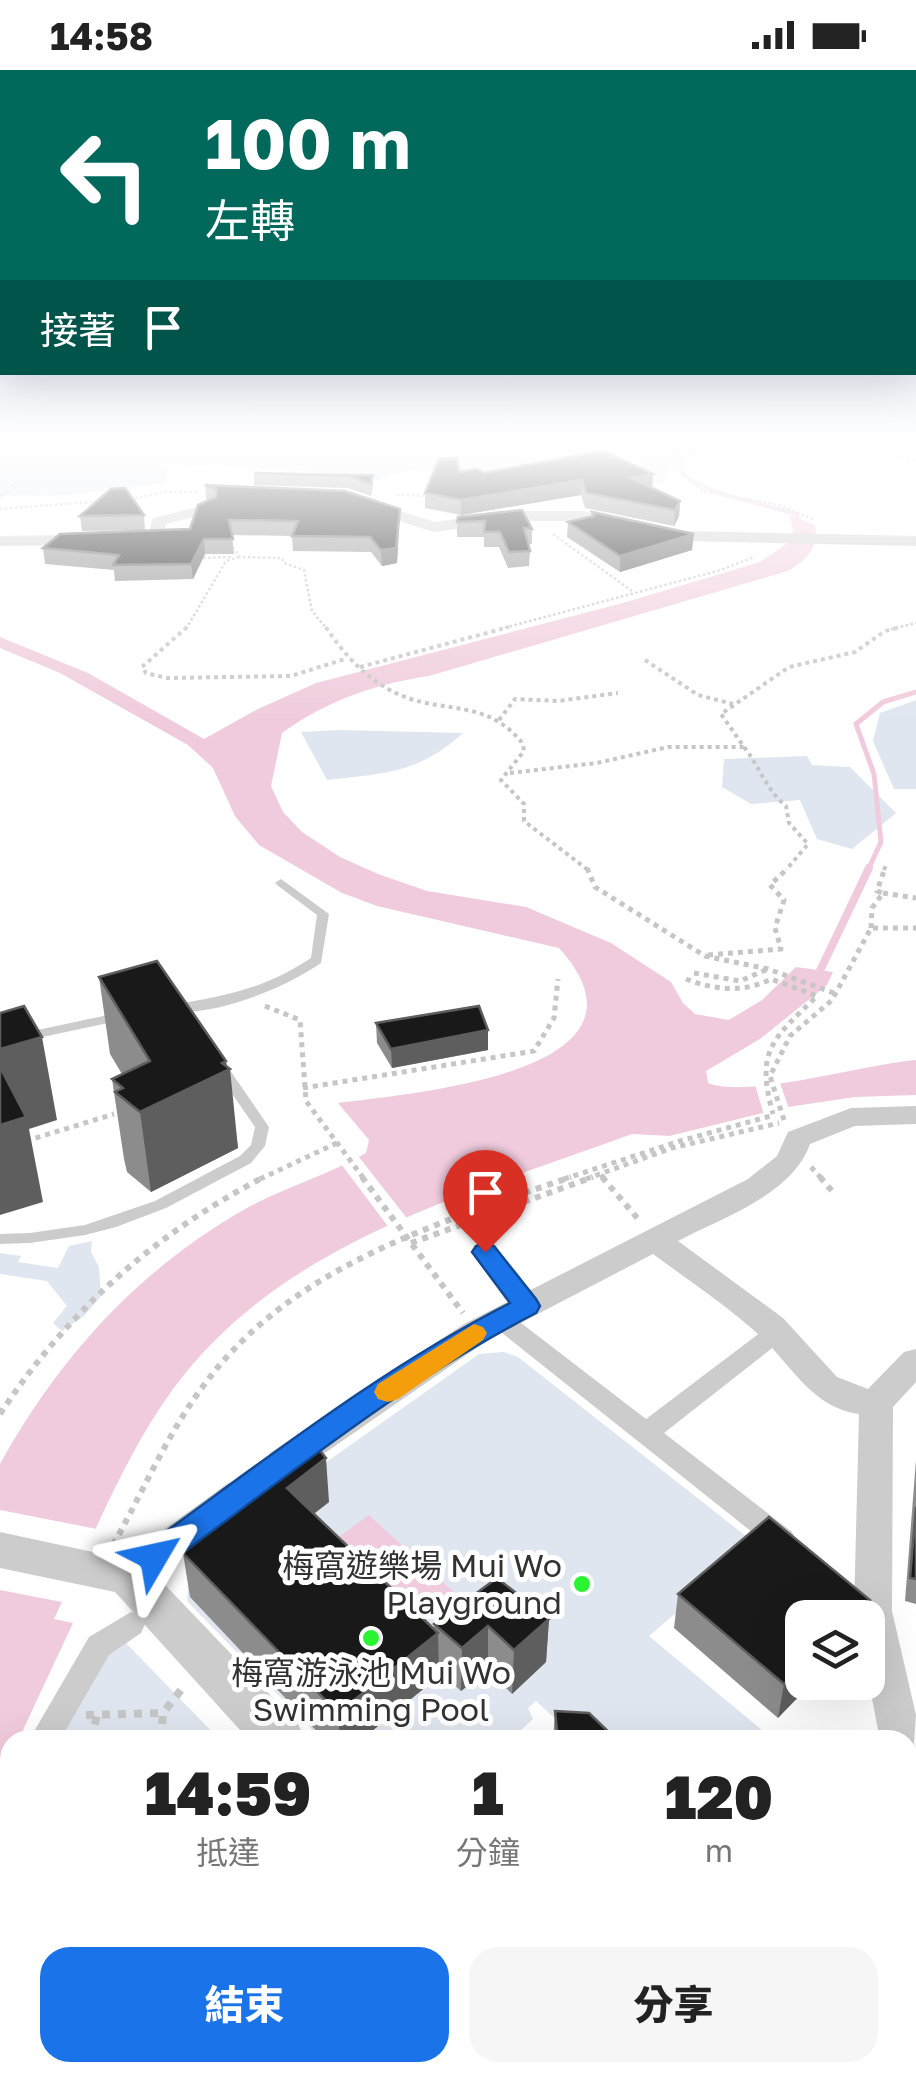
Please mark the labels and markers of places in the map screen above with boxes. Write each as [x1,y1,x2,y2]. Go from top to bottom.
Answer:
pin [443,1150,528,1253]
place label: 梅窩遊樂場 Mui Wo Playground [282,1546,562,1621]
marker: 梅窩遊樂場 Mui Wo Playground [571,1573,593,1595]
marker: 梅窩游泳池 Mui Wo Swimming Pool [360,1627,382,1649]
place label: 梅窩游泳池 Mui Wo Swimming Pool [231,1653,511,1728]

